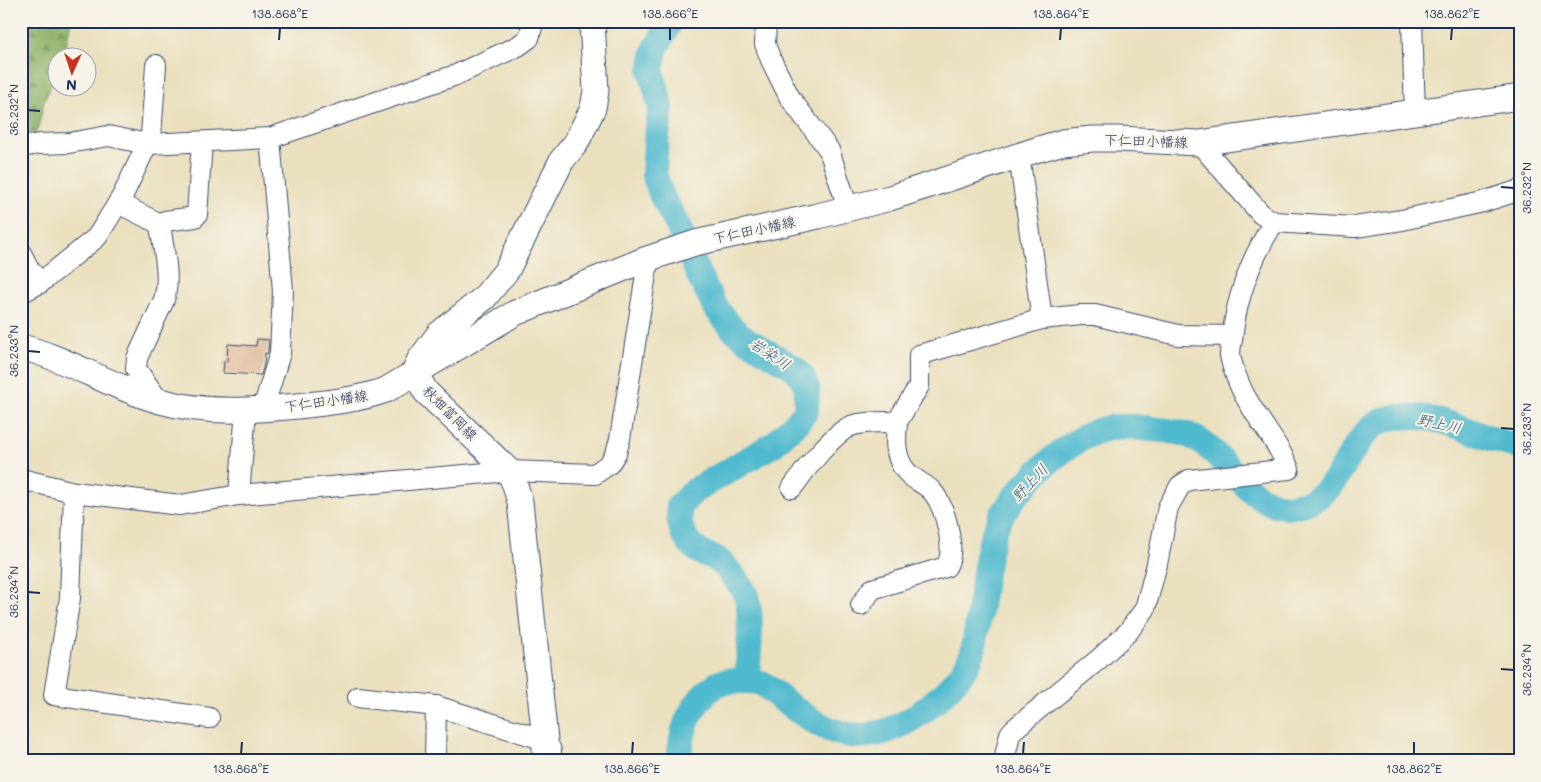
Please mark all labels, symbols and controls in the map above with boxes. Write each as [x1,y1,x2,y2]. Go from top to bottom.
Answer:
text: 138.868°E [252,5,308,21]
text: 138.866°E [642,5,698,21]
text: 138.864°E [1033,5,1089,21]
text: 138.862°E [1424,5,1480,21]
north arrow [48,48,98,98]
text: N [65,76,77,95]
text: 36.232°N [5,84,21,136]
street label: 下仁田小幡線 [1104,130,1188,151]
text: 36.232°N [1518,162,1534,214]
street label: 下仁田小幡線 [711,211,797,248]
text: 36.233°N [5,325,21,377]
water label: 岩染川 [746,333,795,374]
street label: 秋畑富岡線 [419,381,482,444]
street label: 下仁田小幡線 [283,385,369,416]
text: 36.233°N [1518,403,1534,455]
water label: 野上川 [1415,408,1463,438]
water label: 野上川 [1007,459,1052,506]
text: 36.234°N [5,566,21,618]
text: 36.234°N [1518,644,1534,696]
text: 138.868°E [213,760,269,776]
text: 138.866°E [604,760,660,776]
text: 138.864°E [995,760,1051,776]
text: 138.862°E [1386,760,1442,776]

